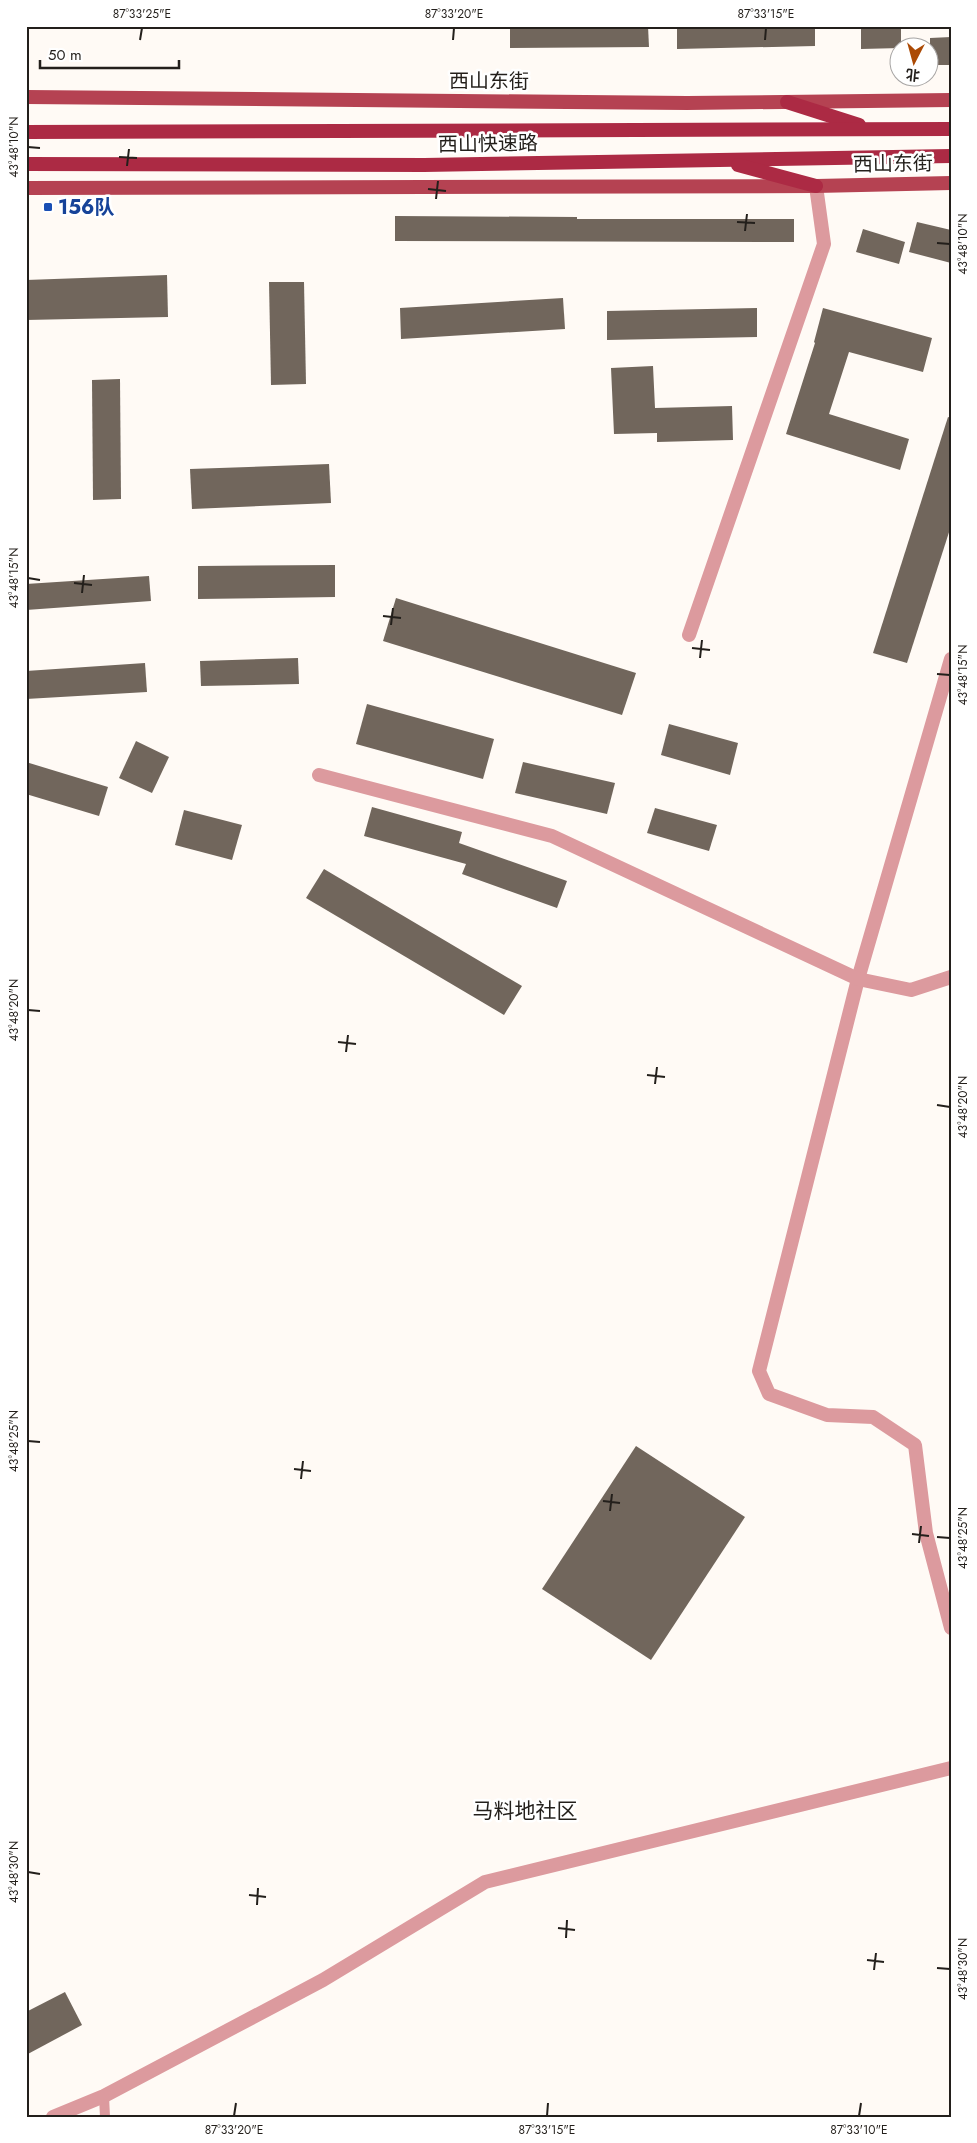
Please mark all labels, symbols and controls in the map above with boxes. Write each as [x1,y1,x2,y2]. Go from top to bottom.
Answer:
text: 87°33'25"E [113,5,171,23]
text: 87°33'20"E [425,5,483,23]
text: 87°33'15"E [738,5,794,23]
scale bar [40,38,179,70]
north arrow [890,38,940,88]
text: 50 m [48,44,82,66]
text: 北 [905,64,921,86]
street label: 西山东街 [449,67,529,96]
text: 43°48'10"N [5,116,23,178]
street label: 西山快速路 [438,129,538,159]
street label: 西山东街 [853,149,933,179]
place label: 156队 [58,193,114,222]
marker: 156队 [42,201,54,213]
text: 43°48'10"N [954,213,972,275]
text: 43°48'15"N [5,548,23,608]
text: 43°48'15"N [954,645,972,705]
text: 43°48'20"N [5,979,23,1041]
text: 43°48'20"N [954,1076,972,1138]
text: 43°48'25"N [5,1410,23,1472]
text: 43°48'25"N [954,1507,972,1569]
district label: 马料地社区 [473,1796,578,1826]
text: 43°48'30"N [5,1841,23,1903]
text: 43°48'30"N [954,1938,972,2000]
text: 87°33'20"E [205,2121,263,2139]
text: 87°33'15"E [519,2121,575,2139]
text: 87°33'10"E [830,2121,888,2139]

